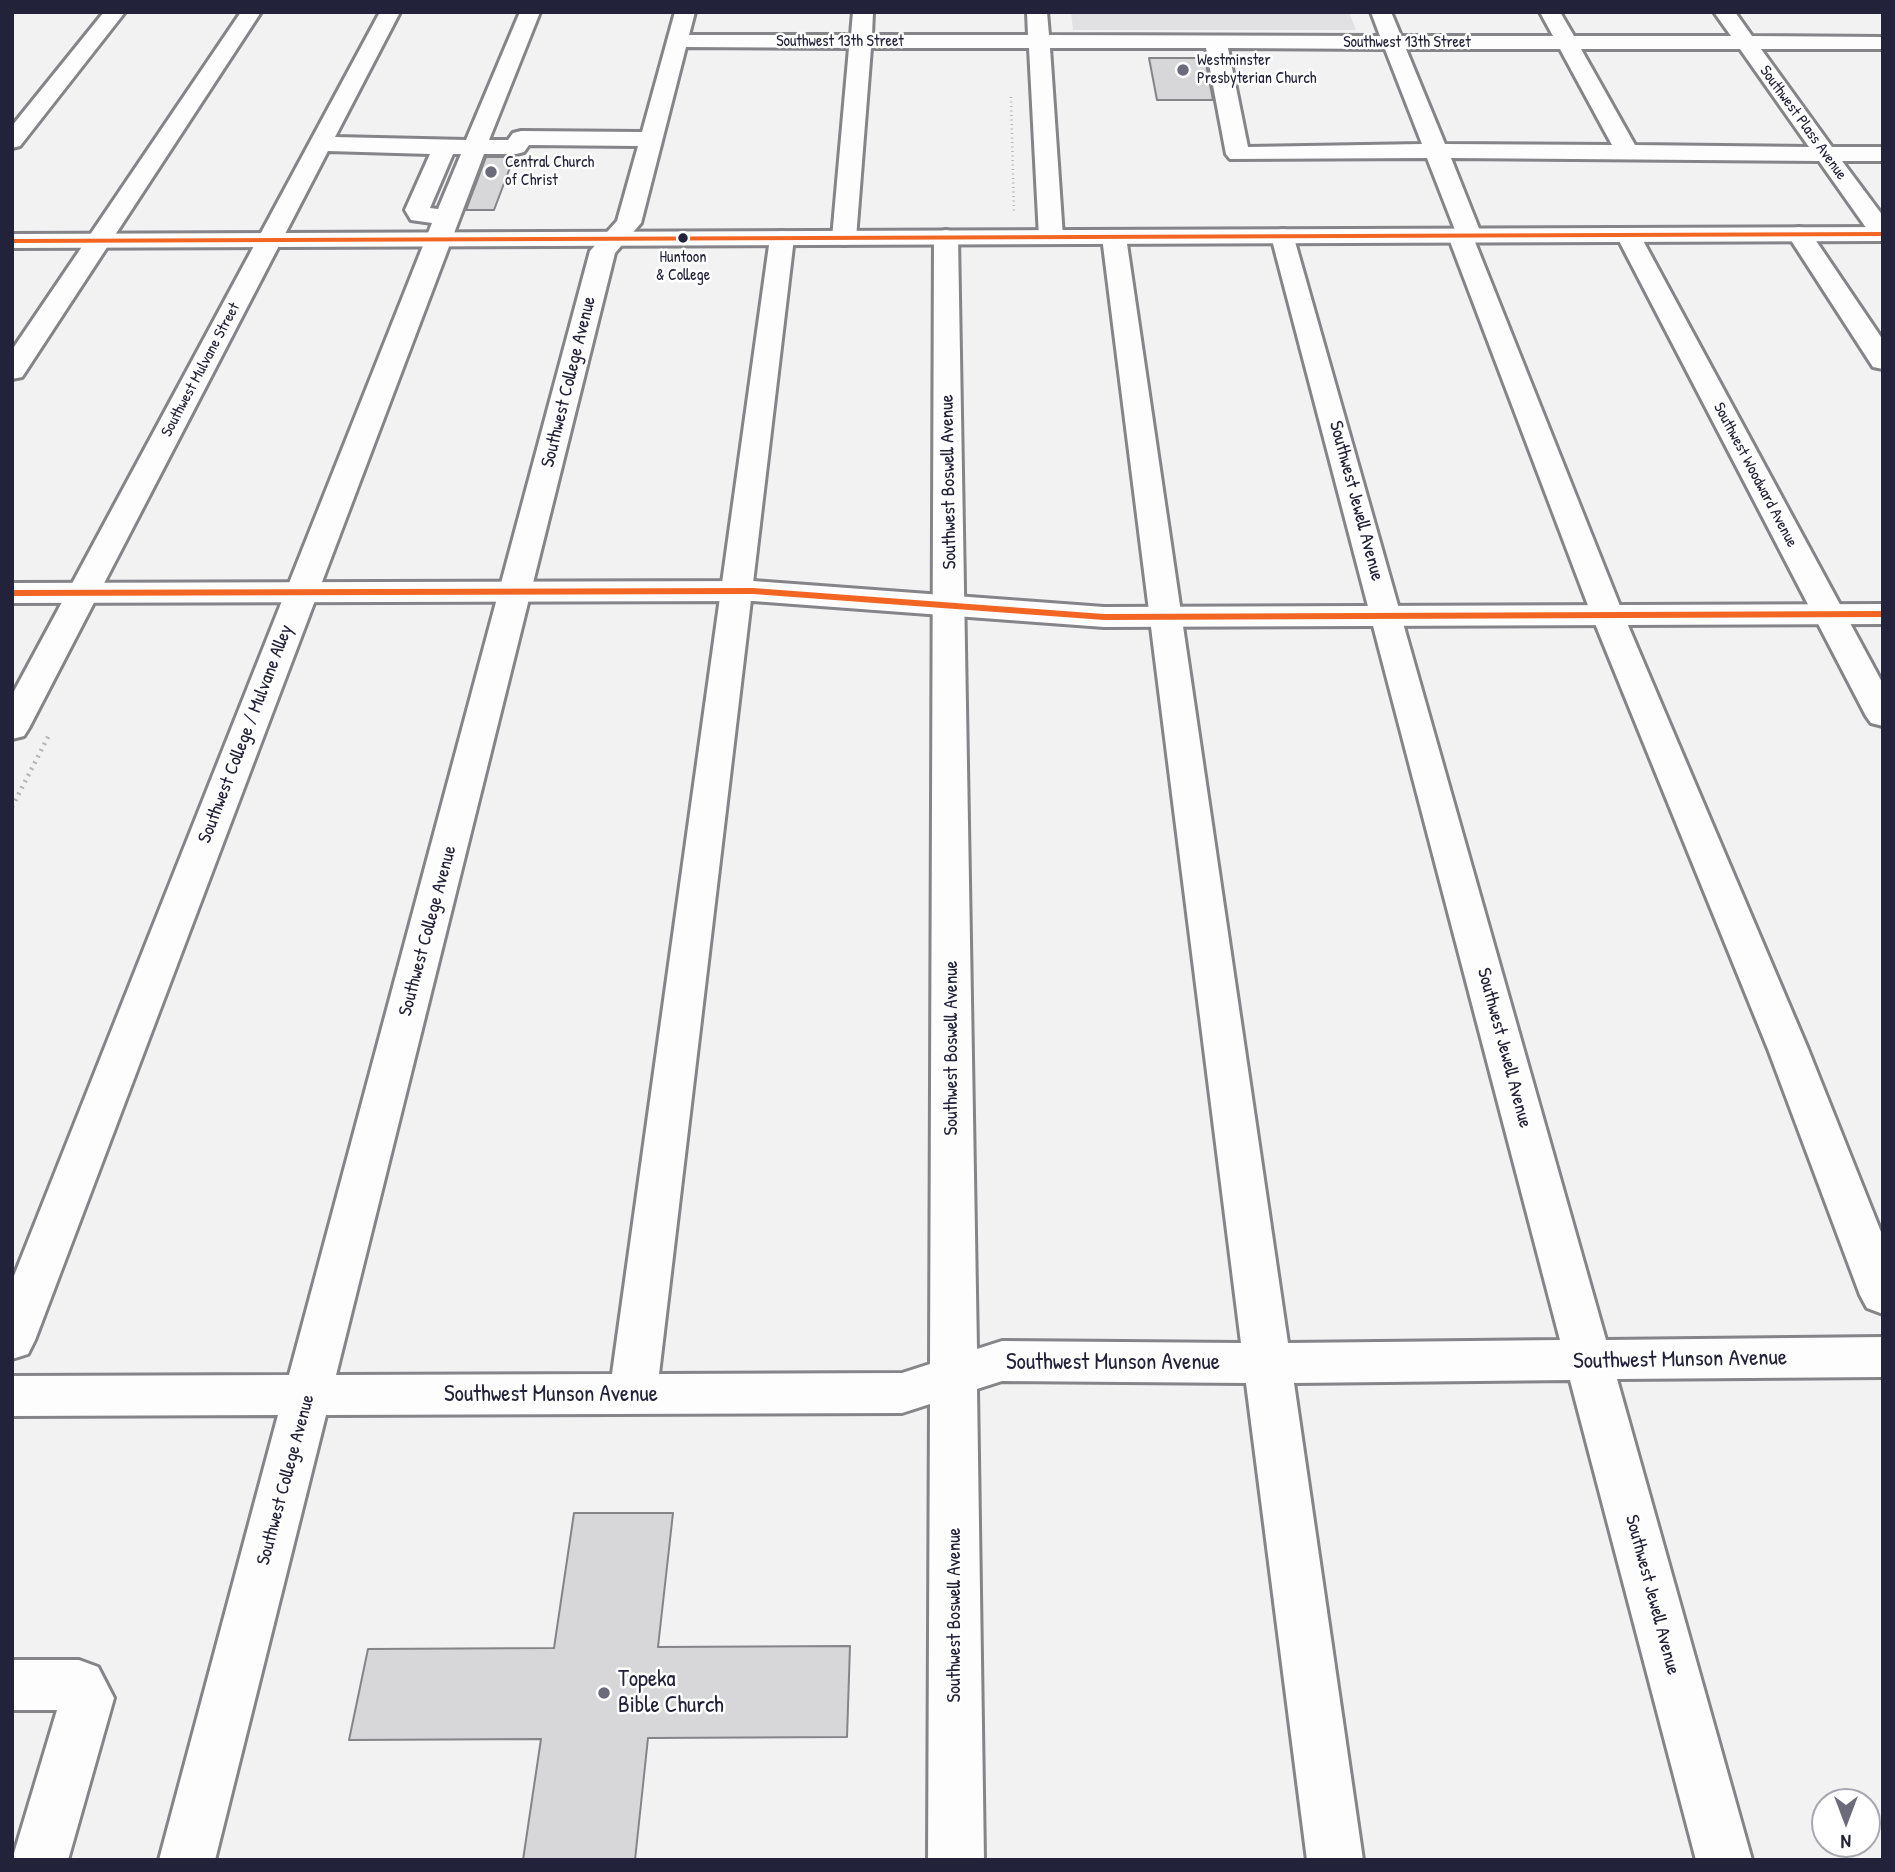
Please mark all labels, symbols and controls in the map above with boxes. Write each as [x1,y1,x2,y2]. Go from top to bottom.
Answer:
street label: Southwest 13th Street [776,32,904,52]
street label: Southwest 13th Street [1343,33,1471,53]
place label: Westminster Presbyterian Church [1197,51,1317,89]
marker: Westminster Presbyterian Church [1175,62,1191,78]
street label: Southwest Plass Avenue [1755,62,1851,184]
place label: Central Church of Christ [505,153,594,191]
marker: Central Church of Christ [483,164,499,180]
marker: Huntoon & College [676,231,690,245]
place label: Huntoon & College [656,248,710,286]
street label: Southwest College Avenue [537,294,601,470]
street label: Southwest Mulvane Street [158,300,244,440]
street label: Southwest Boswell Avenue [936,394,962,570]
street label: Southwest Woodward Avenue [1709,399,1801,551]
street label: Southwest Jewell Avenue [1324,418,1388,584]
street label: Southwest College / Mulvane Alley [194,621,298,847]
street label: Southwest College Avenue [394,843,462,1019]
street label: Southwest Boswell Avenue [941,961,963,1135]
street label: Southwest Jewell Avenue [1472,965,1536,1131]
street label: Southwest Munson Avenue [1573,1344,1787,1376]
street label: Southwest Munson Avenue [1006,1349,1220,1377]
street label: Southwest Munson Avenue [444,1381,658,1409]
street label: Southwest College Avenue [252,1392,320,1568]
street label: Southwest Jewell Avenue [1620,1512,1684,1678]
street label: Southwest Boswell Avenue [944,1528,966,1702]
place label: Topeka Bible Church [618,1666,724,1720]
marker: Topeka Bible Church [596,1685,612,1701]
north arrow [1811,1788,1881,1858]
text: N [1841,1829,1851,1855]

